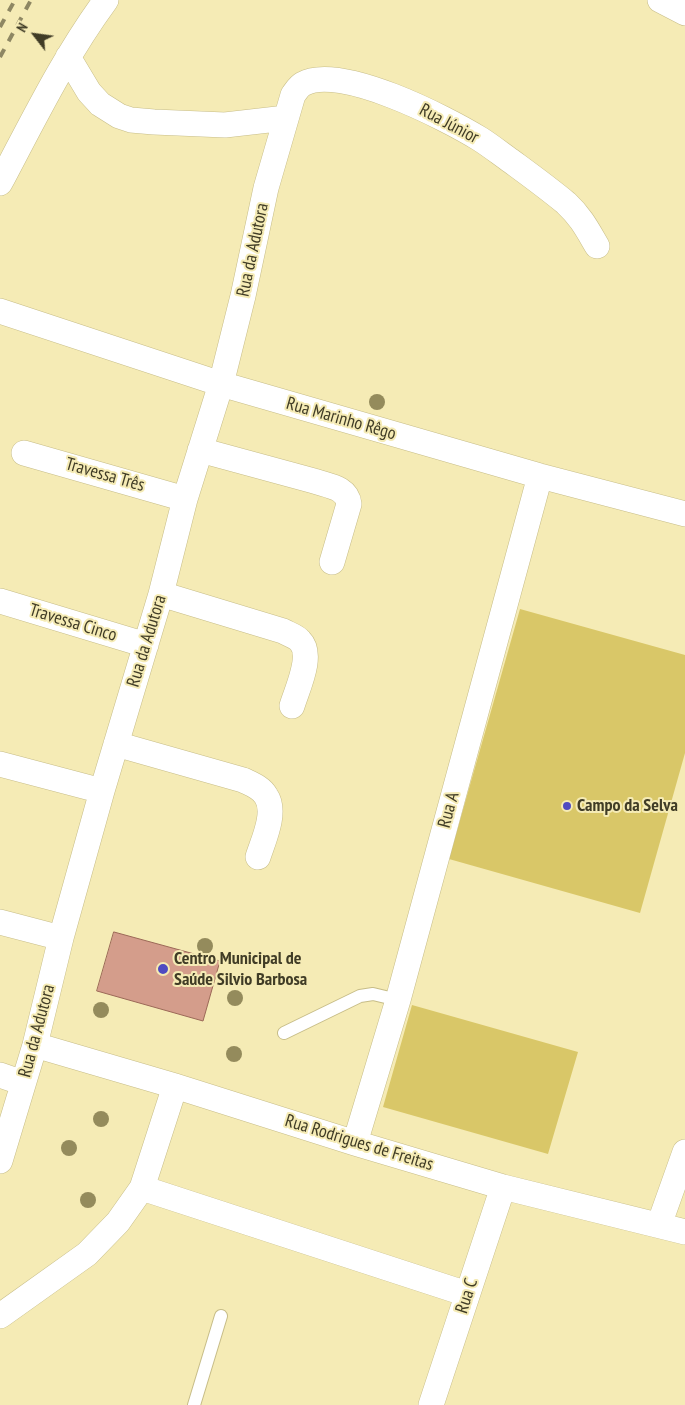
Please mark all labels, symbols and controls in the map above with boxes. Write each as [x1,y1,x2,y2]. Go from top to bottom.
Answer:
north arrow [10,10,60,60]
text: N [12,20,32,35]
street label: Rua Júnior [416,99,482,149]
street label: Rua da Adutora [233,201,273,299]
street label: Rua Marinho Rêgo [284,393,398,445]
street label: Travessa Três [63,453,147,497]
street label: Rua da Adutora [123,592,171,690]
street label: Travessa Cinco [27,599,119,647]
street label: Rua A [434,790,464,830]
place label: Campo da Selva [577,795,678,817]
marker: Campo da Selva [561,800,573,812]
place label: Centro Municipal de Saúde Silvio Barbosa [174,948,307,991]
marker: Centro Municipal de Saúde Silvio Barbosa [156,962,170,976]
street label: Rua da Adutora [14,982,60,1080]
street label: Rua Rodrigues de Freitas [282,1110,436,1176]
street label: Rua C [451,1276,483,1316]

